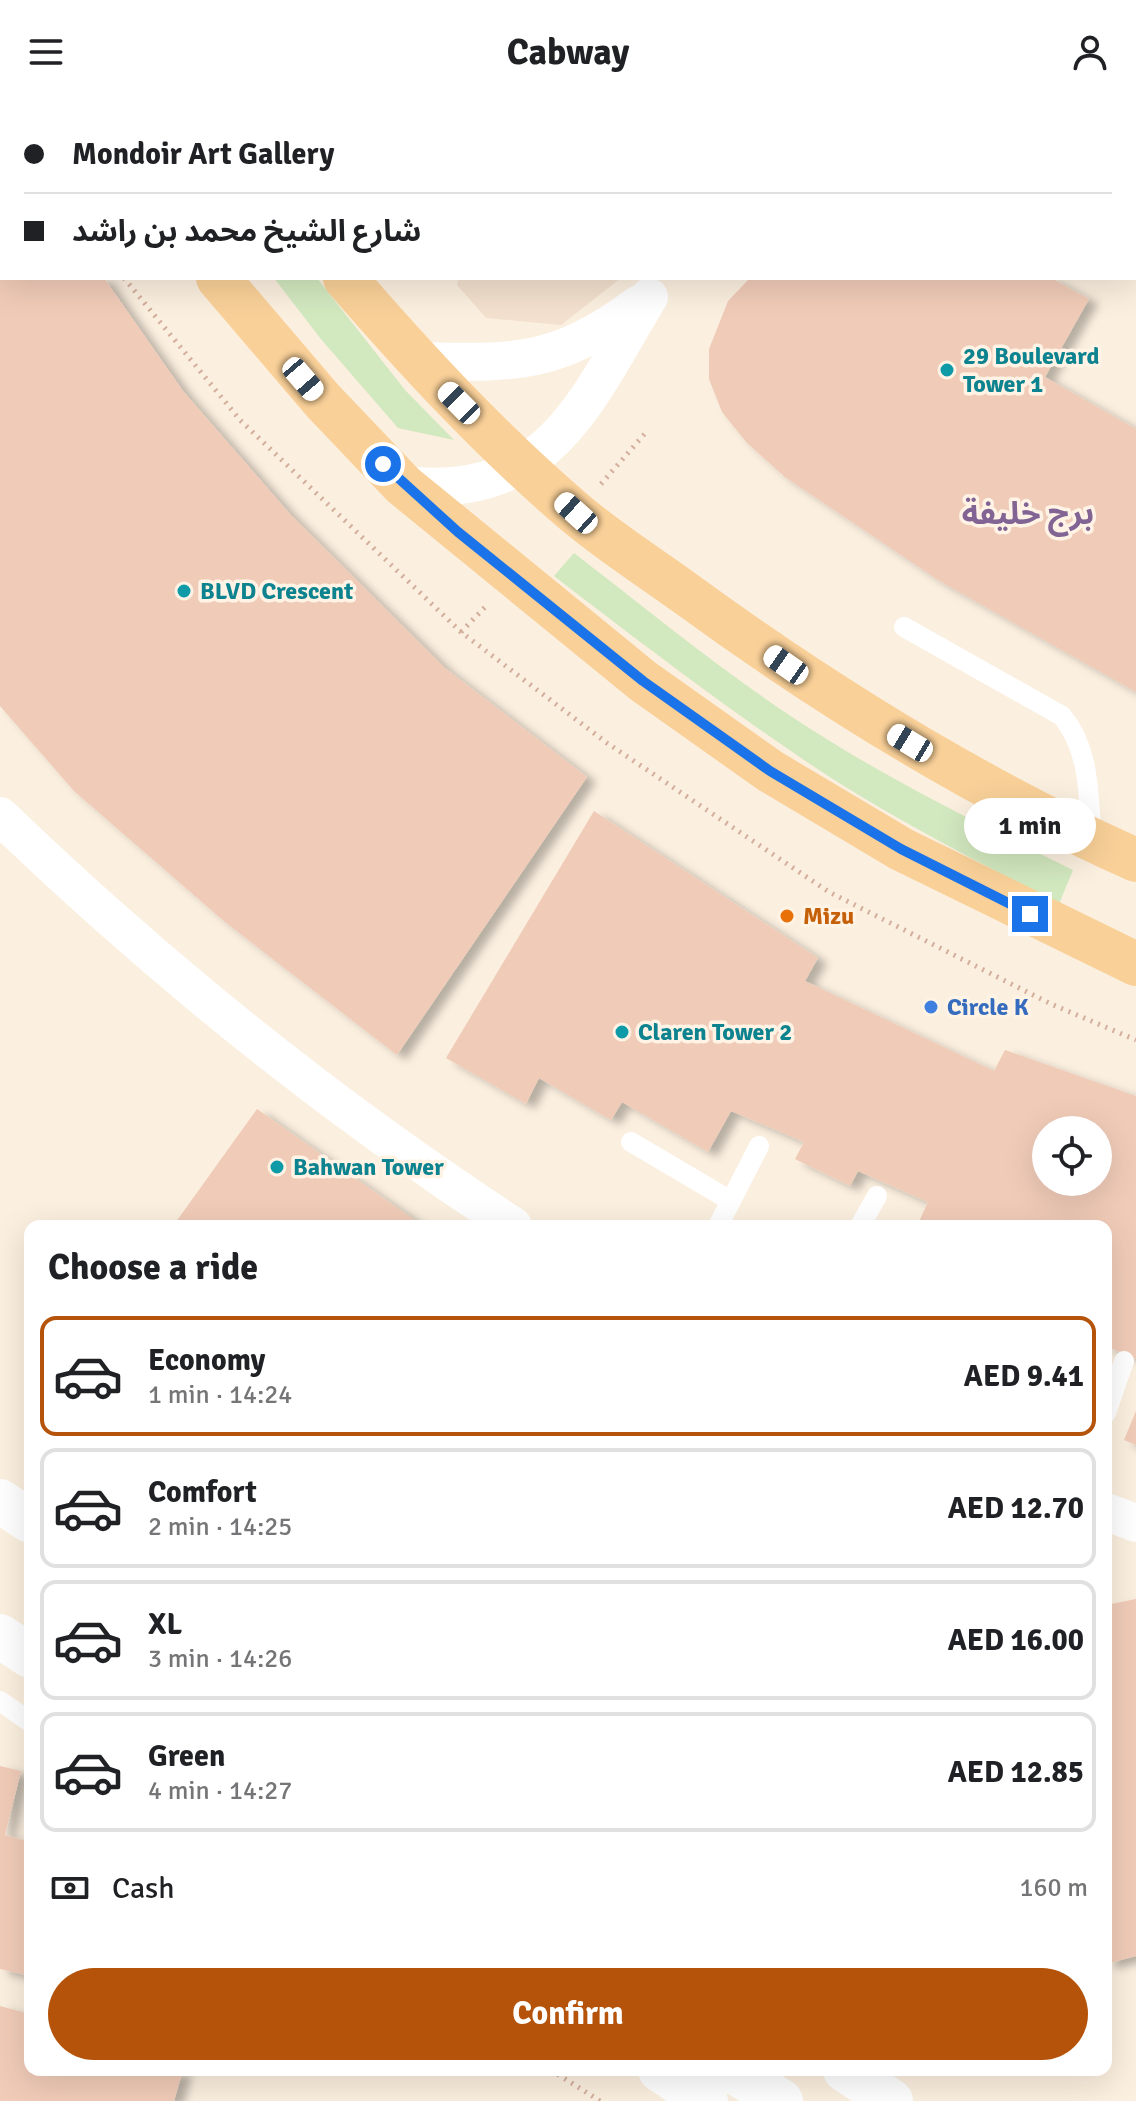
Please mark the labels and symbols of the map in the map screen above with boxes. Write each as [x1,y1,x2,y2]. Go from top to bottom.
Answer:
place label: 29 Boulevard Tower 1 [963,341,1100,399]
car [278,353,328,405]
marker: 29 Boulevard Tower 1 [938,361,956,379]
car [434,378,484,428]
route start [365,446,401,482]
car [550,488,602,538]
district label: برج خليفة [962,494,1094,537]
place label: BLVD Crescent [200,576,353,606]
marker: BLVD Crescent [175,582,193,600]
car [759,641,813,689]
car [883,720,937,766]
callout: 1 min [964,798,1096,854]
route end [1012,896,1048,932]
place label: Mizu [803,901,854,931]
marker: Mizu [778,907,796,925]
place label: Circle K [947,992,1029,1022]
marker: Circle K [922,998,940,1016]
place label: Claren Tower 2 [638,1017,792,1047]
marker: Claren Tower 2 [613,1023,631,1041]
place label: Bahwan Tower [293,1152,444,1182]
marker: Bahwan Tower [268,1158,286,1176]

